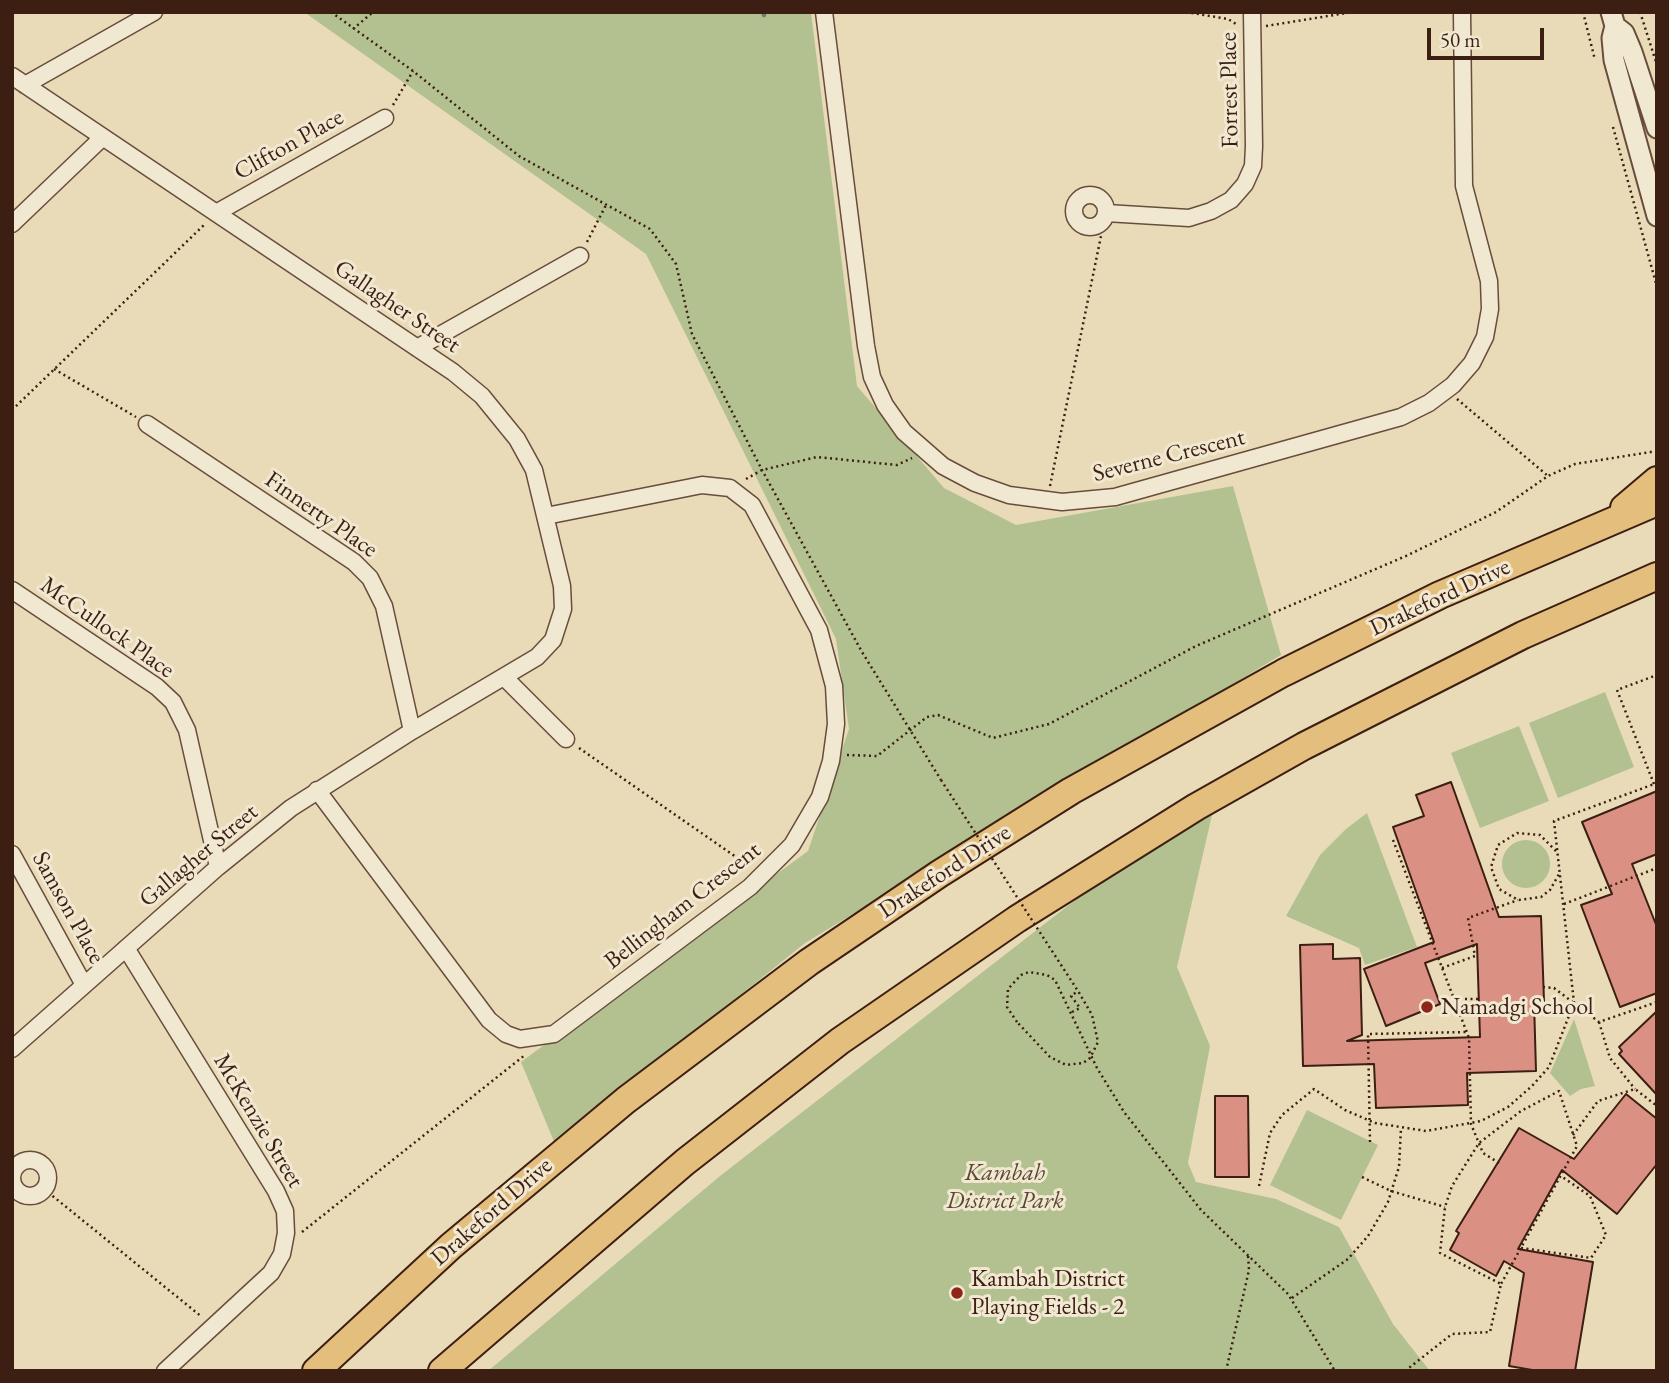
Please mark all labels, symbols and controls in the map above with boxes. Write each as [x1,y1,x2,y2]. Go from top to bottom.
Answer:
scale bar [1431,14,1548,58]
text: 50 m [1440,26,1481,53]
street label: Forrest Place [1215,32,1245,148]
street label: Clifton Place [229,103,349,187]
street label: Gallagher Street [328,254,466,360]
street label: Severne Crescent [1090,423,1248,489]
street label: Finnerty Place [259,466,383,564]
street label: Drakeford Drive [1365,553,1515,643]
street label: McCullock Place [34,571,180,685]
street label: Gallagher Street [134,798,264,914]
street label: Drakeford Drive [874,819,1016,925]
street label: Bellingham Crescent [599,836,767,976]
street label: Samson Place [25,847,111,969]
place label: Namadgi School [1441,993,1594,1021]
marker: Namadgi School [1419,999,1435,1015]
street label: McKenzie Street [207,1049,309,1193]
street label: Drakeford Drive [425,1151,559,1273]
park label: Kambah District Park [946,1159,1064,1215]
place label: Kambah District Playing Fields - 2 [971,1265,1125,1321]
marker: Kambah District Playing Fields - 2 [949,1285,965,1301]

